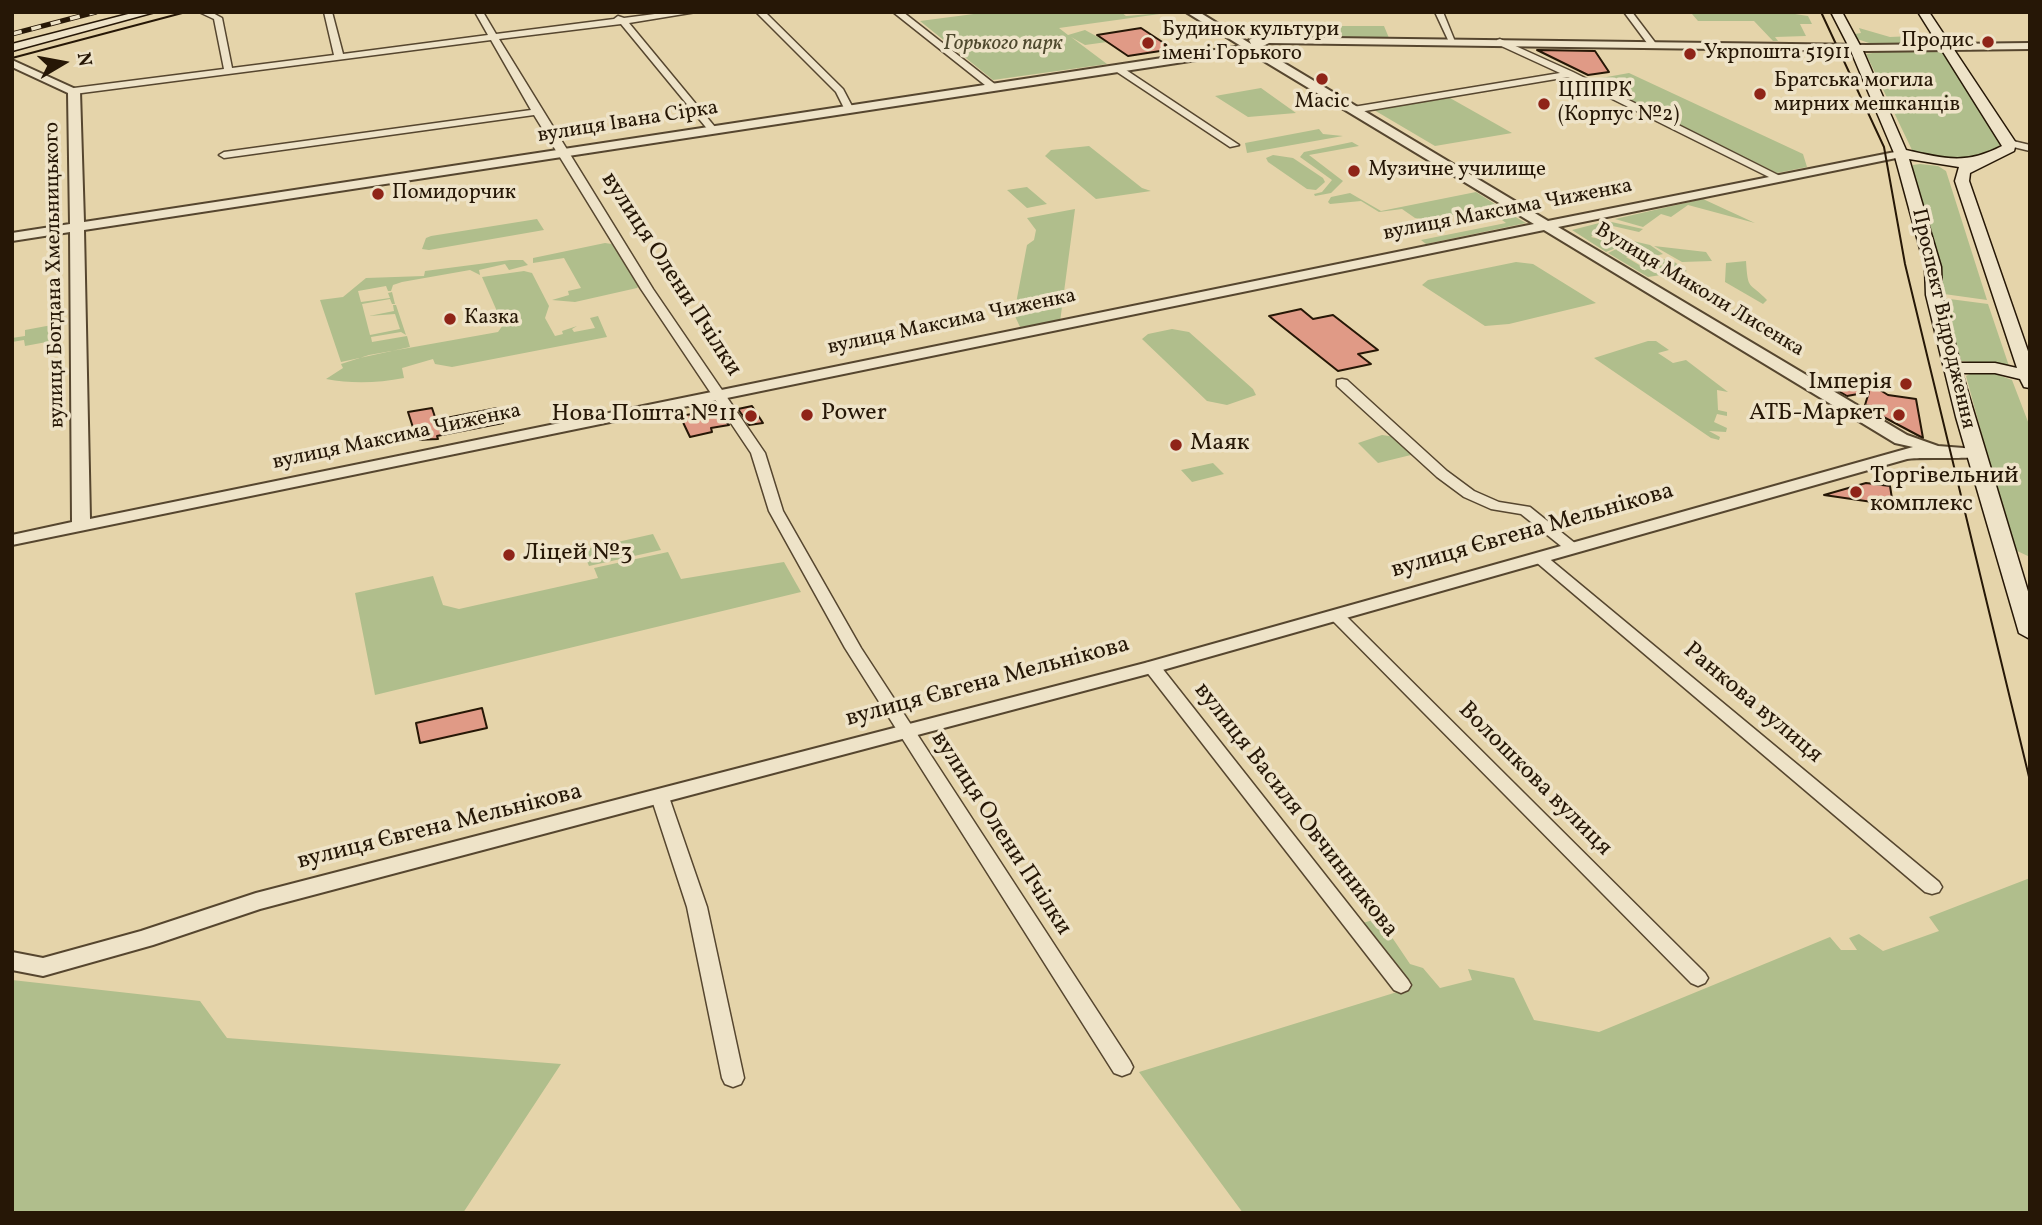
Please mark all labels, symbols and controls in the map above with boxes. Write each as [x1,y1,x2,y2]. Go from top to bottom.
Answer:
place label: Будинок культури імені Горького [1162,18,1339,68]
north arrow [28,28,98,98]
place label: Продис [1901,29,1974,55]
park label: Горького парк [944,32,1062,58]
marker: Продис [1980,34,1996,50]
marker: Будинок культури імені Горького [1140,35,1156,51]
place label: Укрпошта 51911 [1704,41,1851,67]
marker: Укрпошта 51911 [1682,46,1698,62]
text: N [70,50,98,68]
place label: Братська могила мирних мешканців [1774,69,1960,119]
marker: Macic [1314,71,1330,87]
place label: ЦППРК (Корпус №2) [1558,79,1679,129]
marker: Братська могила мирних мешканців [1752,86,1768,102]
place label: Macic [1294,90,1350,116]
street label: вулиця Івана Сірка [536,96,720,150]
marker: ЦППРК (Корпус №2) [1536,96,1552,112]
street label: вулиця Богдана Хмельницького [41,122,71,428]
place label: Музичне училище [1368,158,1546,184]
marker: Музичне училище [1346,163,1362,179]
street label: вулиця Олени Пчілки [593,168,747,382]
street label: вулиця Максима Чиженка [1381,174,1635,248]
place label: Помидорчик [392,181,516,207]
marker: Помидорчик [370,186,386,202]
street label: Проспект Відродження [1904,206,1980,432]
street label: Вулиця Миколи Лисенка [1590,218,1808,364]
street label: вулиця Максима Чиженка [825,284,1079,362]
place label: Казка [464,306,519,332]
marker: Казка [442,311,458,327]
place label: Імперія [1808,370,1892,398]
marker: Імперія [1898,376,1914,392]
street label: вулиця Максима Чиженка [270,399,524,477]
place label: Power [821,401,887,429]
place label: АТБ-Маркет [1749,401,1885,429]
place label: Нова Пошта №11 [551,402,737,430]
marker: Power [799,407,815,423]
marker: АТБ-Маркет [1891,407,1907,423]
marker: Нова Пошта №11 [743,408,759,424]
place label: Маяк [1190,431,1250,459]
marker: Маяк [1168,437,1184,453]
place label: Торгівельний комплекс [1870,464,2019,520]
street label: вулиця Євгена Мельнікова [1388,478,1678,586]
marker: Торгівельний комплекс [1848,484,1864,500]
place label: Ліцей №3 [523,541,632,569]
marker: Ліцей №3 [501,547,517,563]
street label: вулиця Євгена Мельнікова [843,631,1133,735]
street label: Ранкова вулиця [1676,637,1828,771]
street label: вулиця Василя Овчинникова [1186,678,1404,944]
street label: Волошкова вулиця [1451,697,1617,863]
street label: вулиця Олени Пчілки [923,727,1077,941]
street label: вулиця Євгена Мельнікова [295,779,585,877]

